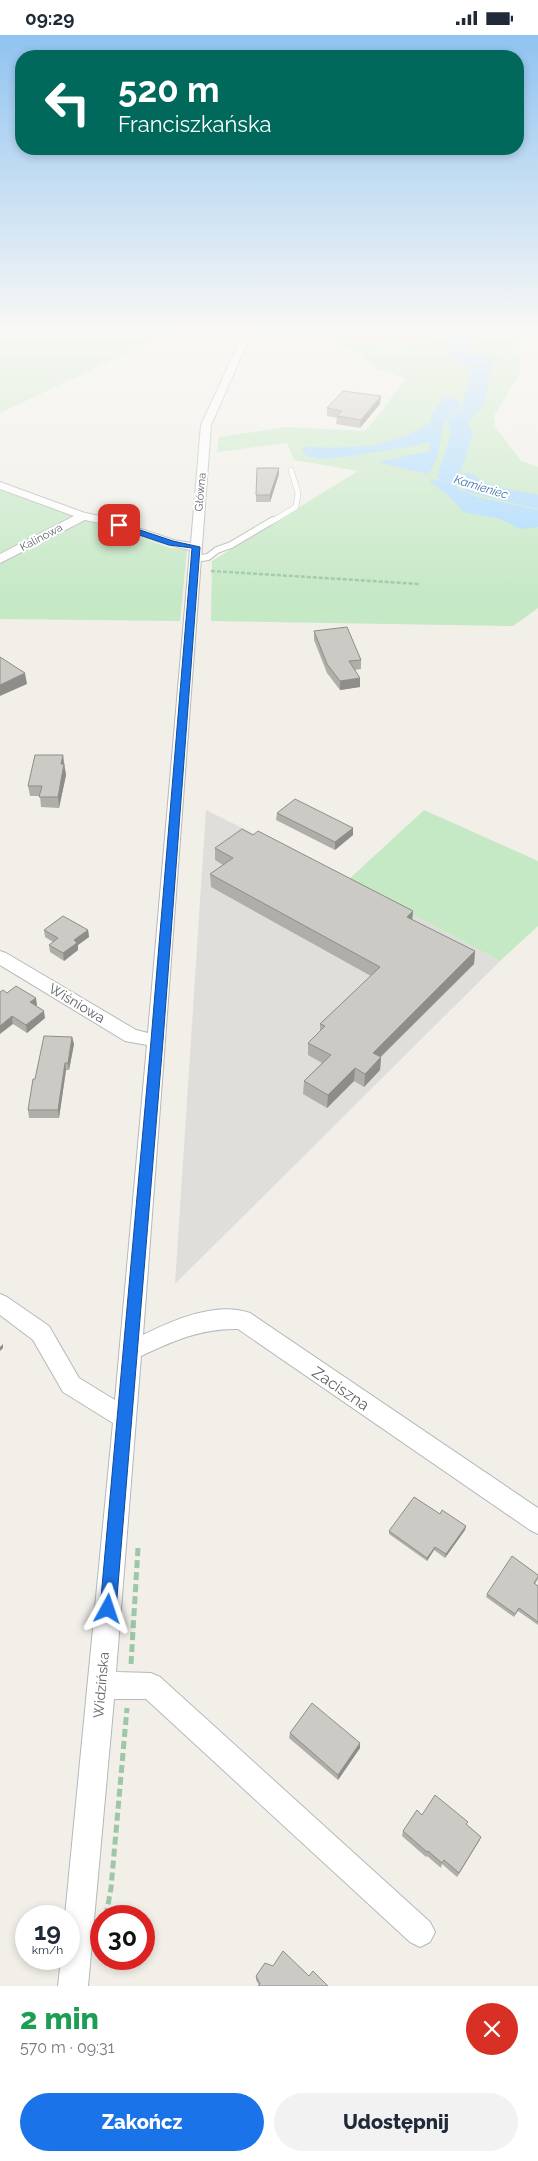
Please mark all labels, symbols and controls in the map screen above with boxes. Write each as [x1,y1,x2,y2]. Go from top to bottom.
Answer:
text: 09:29 [25,7,74,29]
text: 520 m [118,69,220,110]
icon: left [35,70,100,135]
text: Franciszkańska [118,111,272,137]
street label: Główna [192,472,209,512]
water label: Kamieniec [452,472,510,502]
pin [98,504,140,546]
icon: arrive [105,511,133,539]
street label: Kalinowa [18,521,65,554]
street label: Wiśniowa [46,980,108,1026]
street label: Zaciszna [309,1362,373,1414]
position arrow [81,1582,133,1634]
street label: Widzińska [90,1651,112,1719]
speed limit sign: 30 [90,1905,155,1970]
text: 19 [34,1916,61,1946]
text: km/h [32,1943,63,1957]
text: 2 min [20,2001,99,2036]
button: close [466,2003,518,2055]
text: 570 m · 09:31 [20,2038,115,2057]
button: Zakończ [20,2093,264,2151]
button: Udostępnij [274,2093,518,2151]

